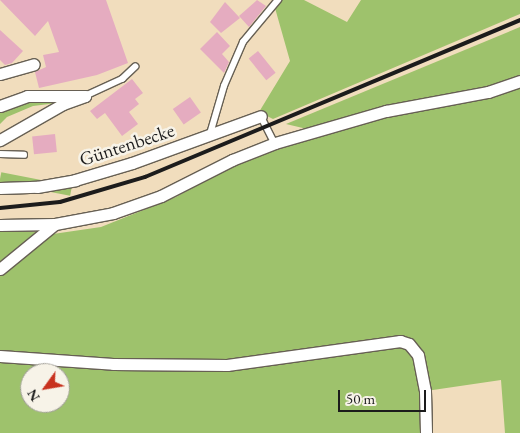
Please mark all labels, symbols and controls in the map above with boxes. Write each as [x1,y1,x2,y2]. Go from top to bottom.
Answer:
street label: Güntenbecke [77,119,177,171]
north arrow [20,363,70,413]
scale bar [340,380,428,412]
text: N [22,386,44,405]
text: 50 m [346,389,375,408]

